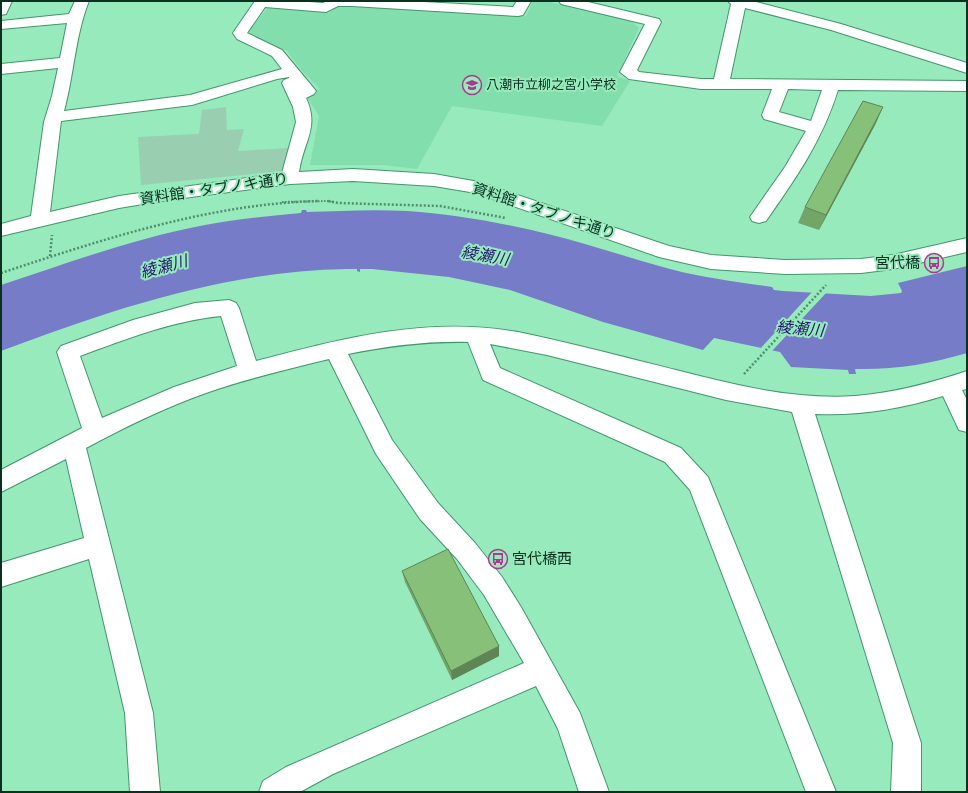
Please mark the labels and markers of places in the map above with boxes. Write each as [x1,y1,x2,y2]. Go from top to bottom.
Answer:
school or university icon: 八潮市立柳之宮小学校 [461,74,483,96]
place label: 八潮市立柳之宮小学校 [486,77,616,93]
bus stop icon: 宮代橋 [923,252,945,274]
place label: 宮代橋 [875,254,920,272]
bus stop icon: 宮代橋西 [487,548,509,570]
place label: 宮代橋西 [512,550,572,568]

